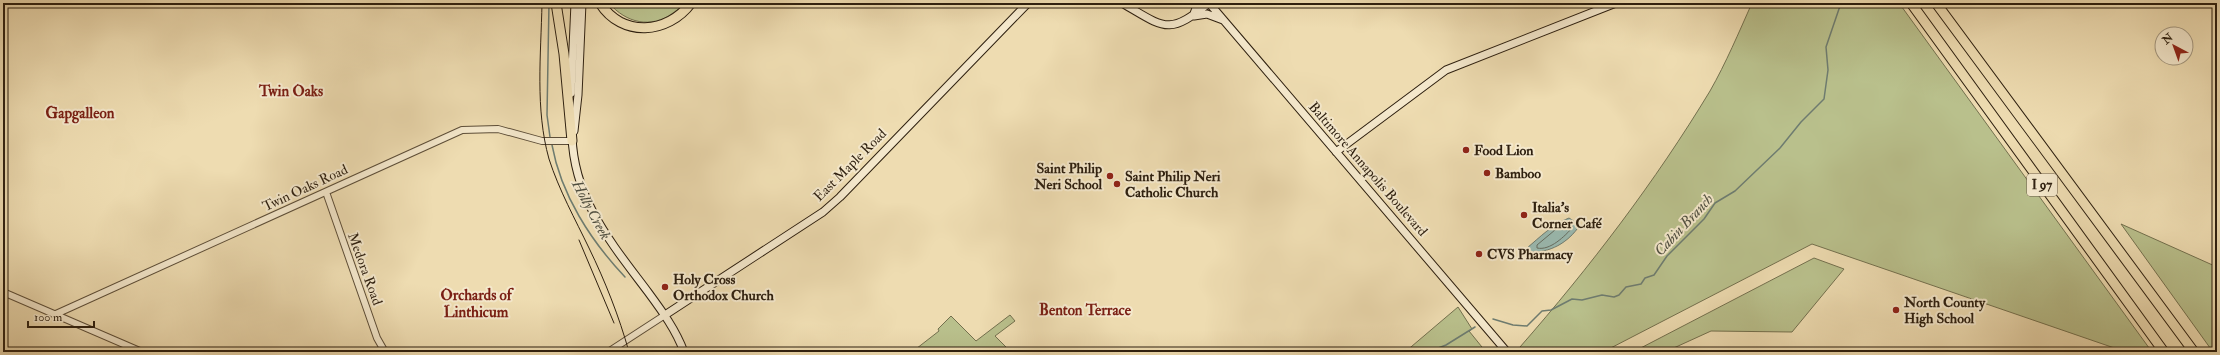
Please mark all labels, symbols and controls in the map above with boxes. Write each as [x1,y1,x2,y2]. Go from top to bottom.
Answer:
north arrow [2154,26,2194,66]
text: N [2159,30,2177,48]
district label: Twin Oaks [258,82,323,101]
street label: Baltimore Annapolis Boulevard [1304,98,1431,240]
district label: Gapgalleon [46,104,115,124]
street label: East Maple Road [810,125,891,206]
place label: Food Lion [1474,142,1534,159]
marker: Food Lion [1461,145,1471,155]
place label: Saint Philip Neri School [1033,160,1102,193]
street label: Twin Oaks Road [260,161,350,215]
place label: Bamboo [1495,165,1541,182]
place label: Saint Philip Neri Catholic Church [1125,168,1221,201]
marker: Bamboo [1482,168,1492,178]
marker: Saint Philip Neri School [1105,171,1115,181]
road number: I 97 [2027,174,2057,196]
water label: Holly Creek [567,176,615,243]
marker: Saint Philip Neri Catholic Church [1112,179,1122,189]
water label: Cabin Branch [1650,190,1718,260]
place label: Italia's Corner Café [1532,199,1603,232]
marker: Italia's Corner Café [1519,210,1529,220]
street label: Medora Road [344,230,386,308]
place label: CVS Pharmacy [1487,246,1574,264]
marker: CVS Pharmacy [1474,249,1484,259]
place label: Holy Cross Orthodox Church [673,271,774,304]
marker: Holy Cross Orthodox Church [660,282,670,292]
district label: Orchards of Linthicum [440,286,515,322]
place label: North County High School [1903,294,1986,328]
district label: Benton Terrace [1039,301,1132,320]
scale bar [28,303,94,329]
marker: North County High School [1891,305,1901,315]
text: 100 m [34,310,63,325]

